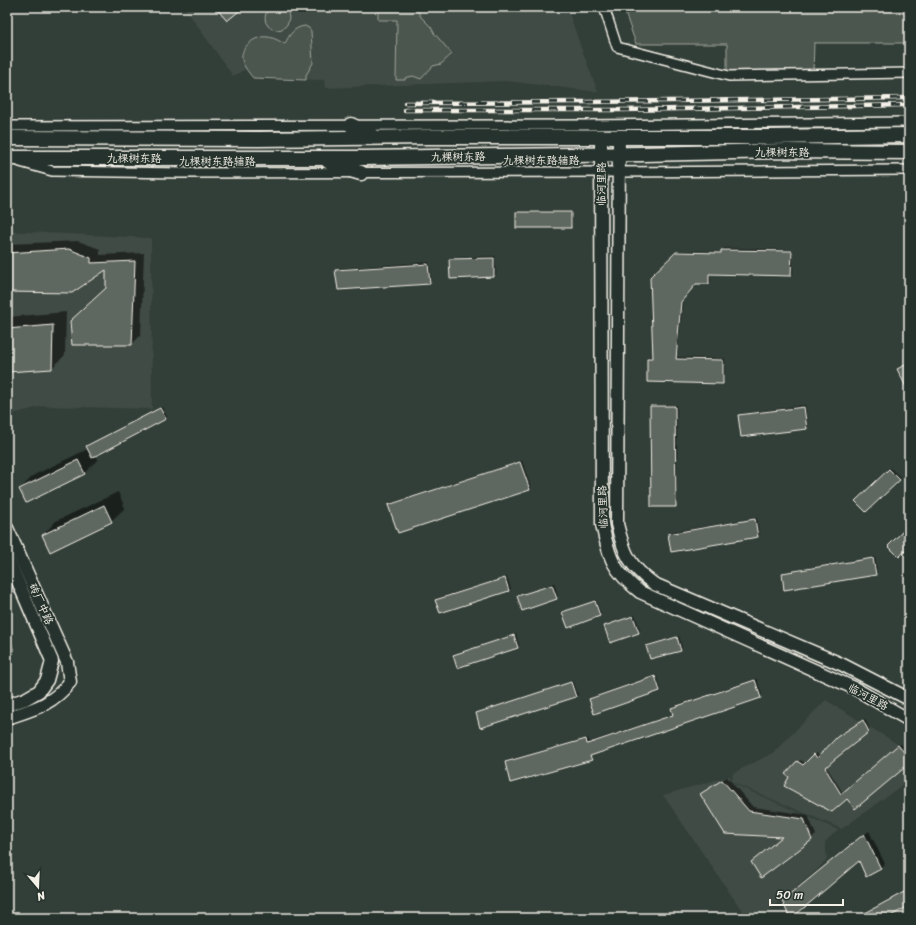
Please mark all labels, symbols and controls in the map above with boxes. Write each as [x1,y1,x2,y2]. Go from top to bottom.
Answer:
street label: 九棵树东路 [755,143,810,162]
street label: 九棵树东路 [430,147,486,167]
street label: 九棵树东路 [107,149,162,168]
street label: 九棵树东路辅路 [503,151,580,170]
street label: 九棵树东路辅路 [179,152,256,171]
street label: 临河里路 [592,162,611,206]
street label: 临河里路 [593,485,613,529]
street label: 砖厂中路 [23,580,59,628]
street label: 临河里路 [844,678,892,716]
north arrow [18,867,58,907]
scale bar [770,881,843,907]
text: 50 m [776,884,803,906]
text: N [34,885,49,906]

